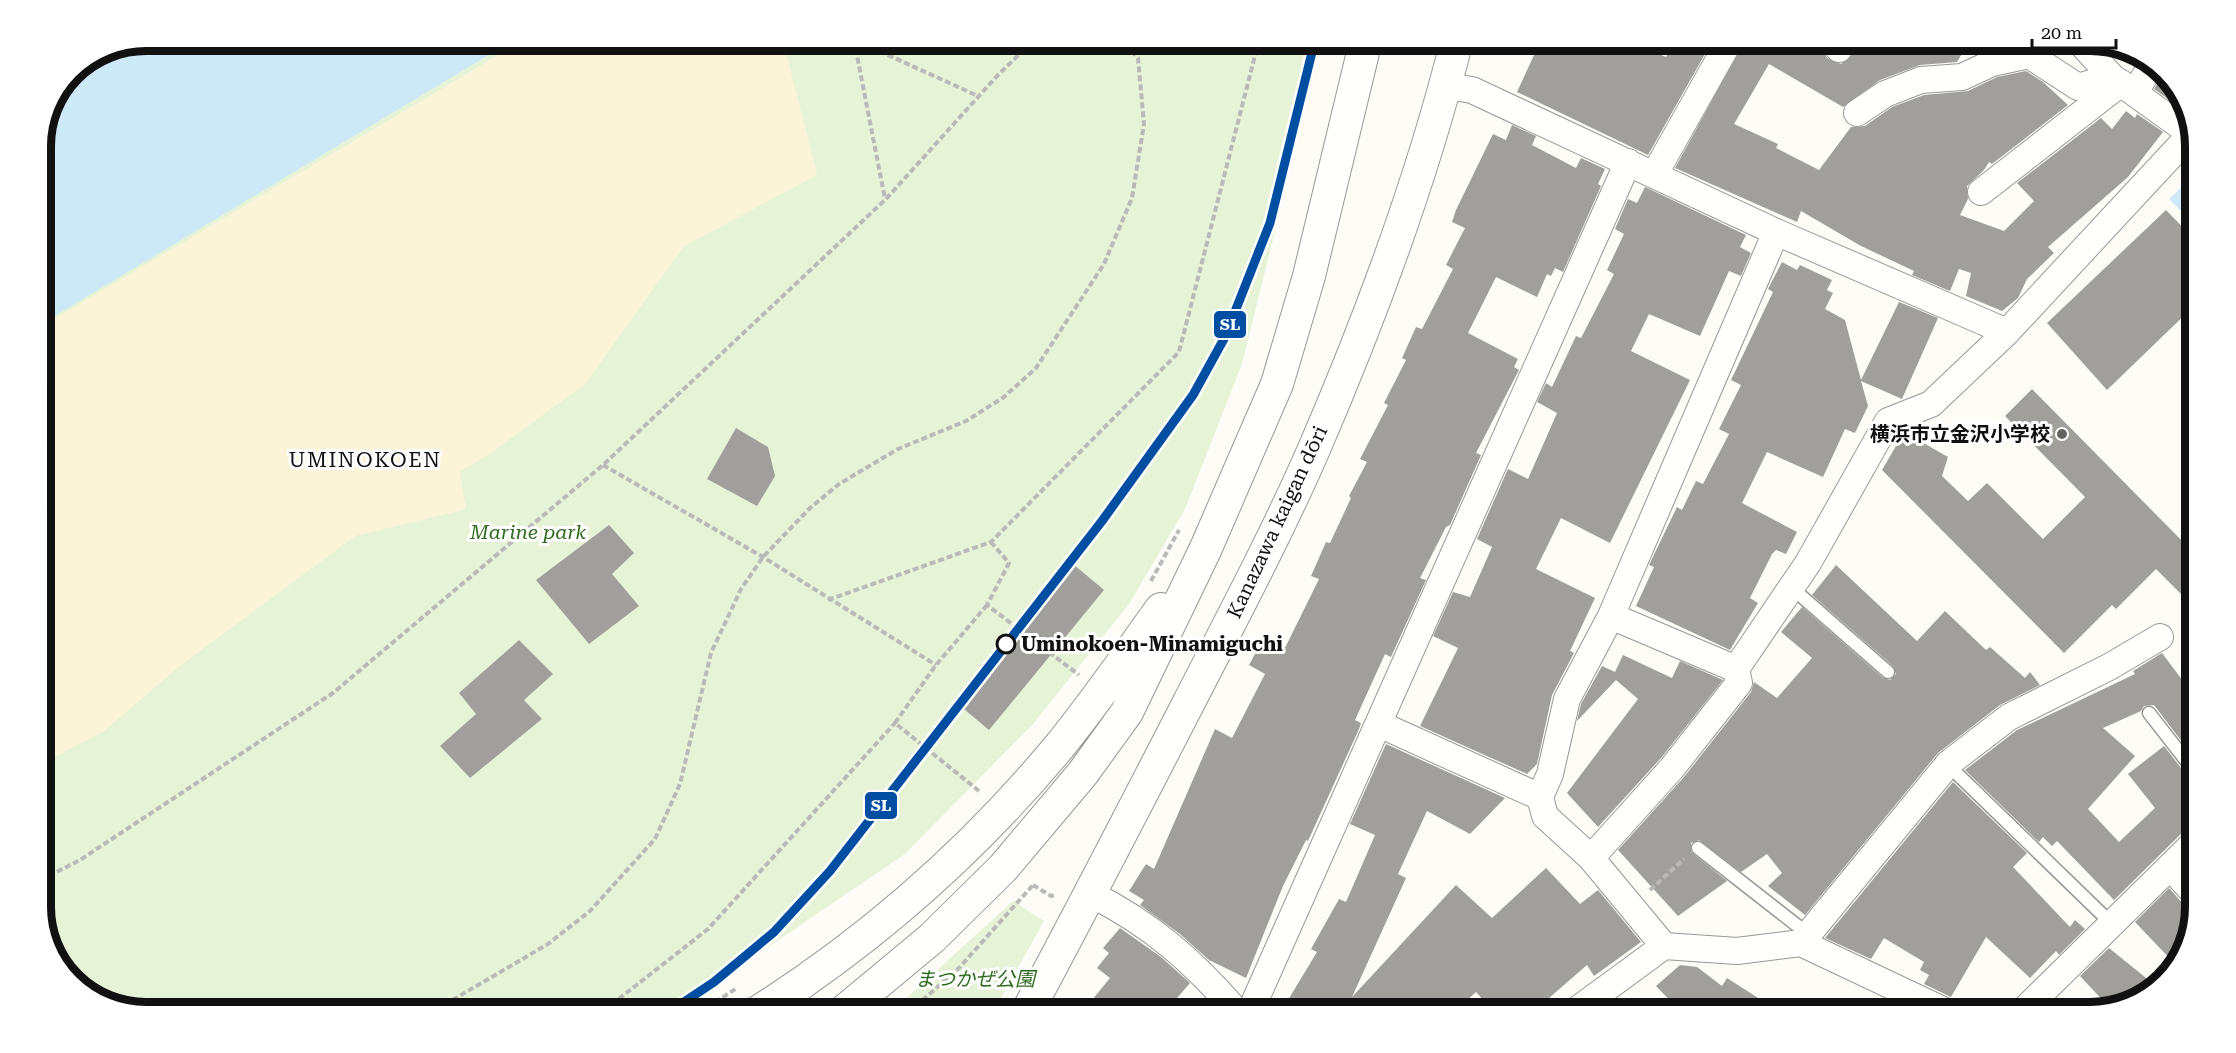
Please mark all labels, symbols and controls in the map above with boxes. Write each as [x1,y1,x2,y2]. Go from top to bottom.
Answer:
scale bar [2032,12,2116,50]
text: 20 m [2041,22,2082,43]
line badge: SL [1213,310,1247,339]
text: SL [1220,315,1240,334]
street label: Kanazawa kaigan dōri [1222,422,1332,622]
place label: 横浜市立金沢小学校 [1870,422,2050,446]
marker: 横浜市立金沢小学校 [2055,427,2069,441]
district label: UMINOKOEN [288,448,442,472]
park label: Marine park [469,520,586,544]
place label: Uminokoen-Minamiguchi [1021,632,1283,656]
marker: Uminokoen-Minamiguchi [996,634,1016,654]
line badge: SL [864,791,898,820]
text: SL [871,796,891,815]
park label: まつかぜ公園 [915,967,1038,991]

